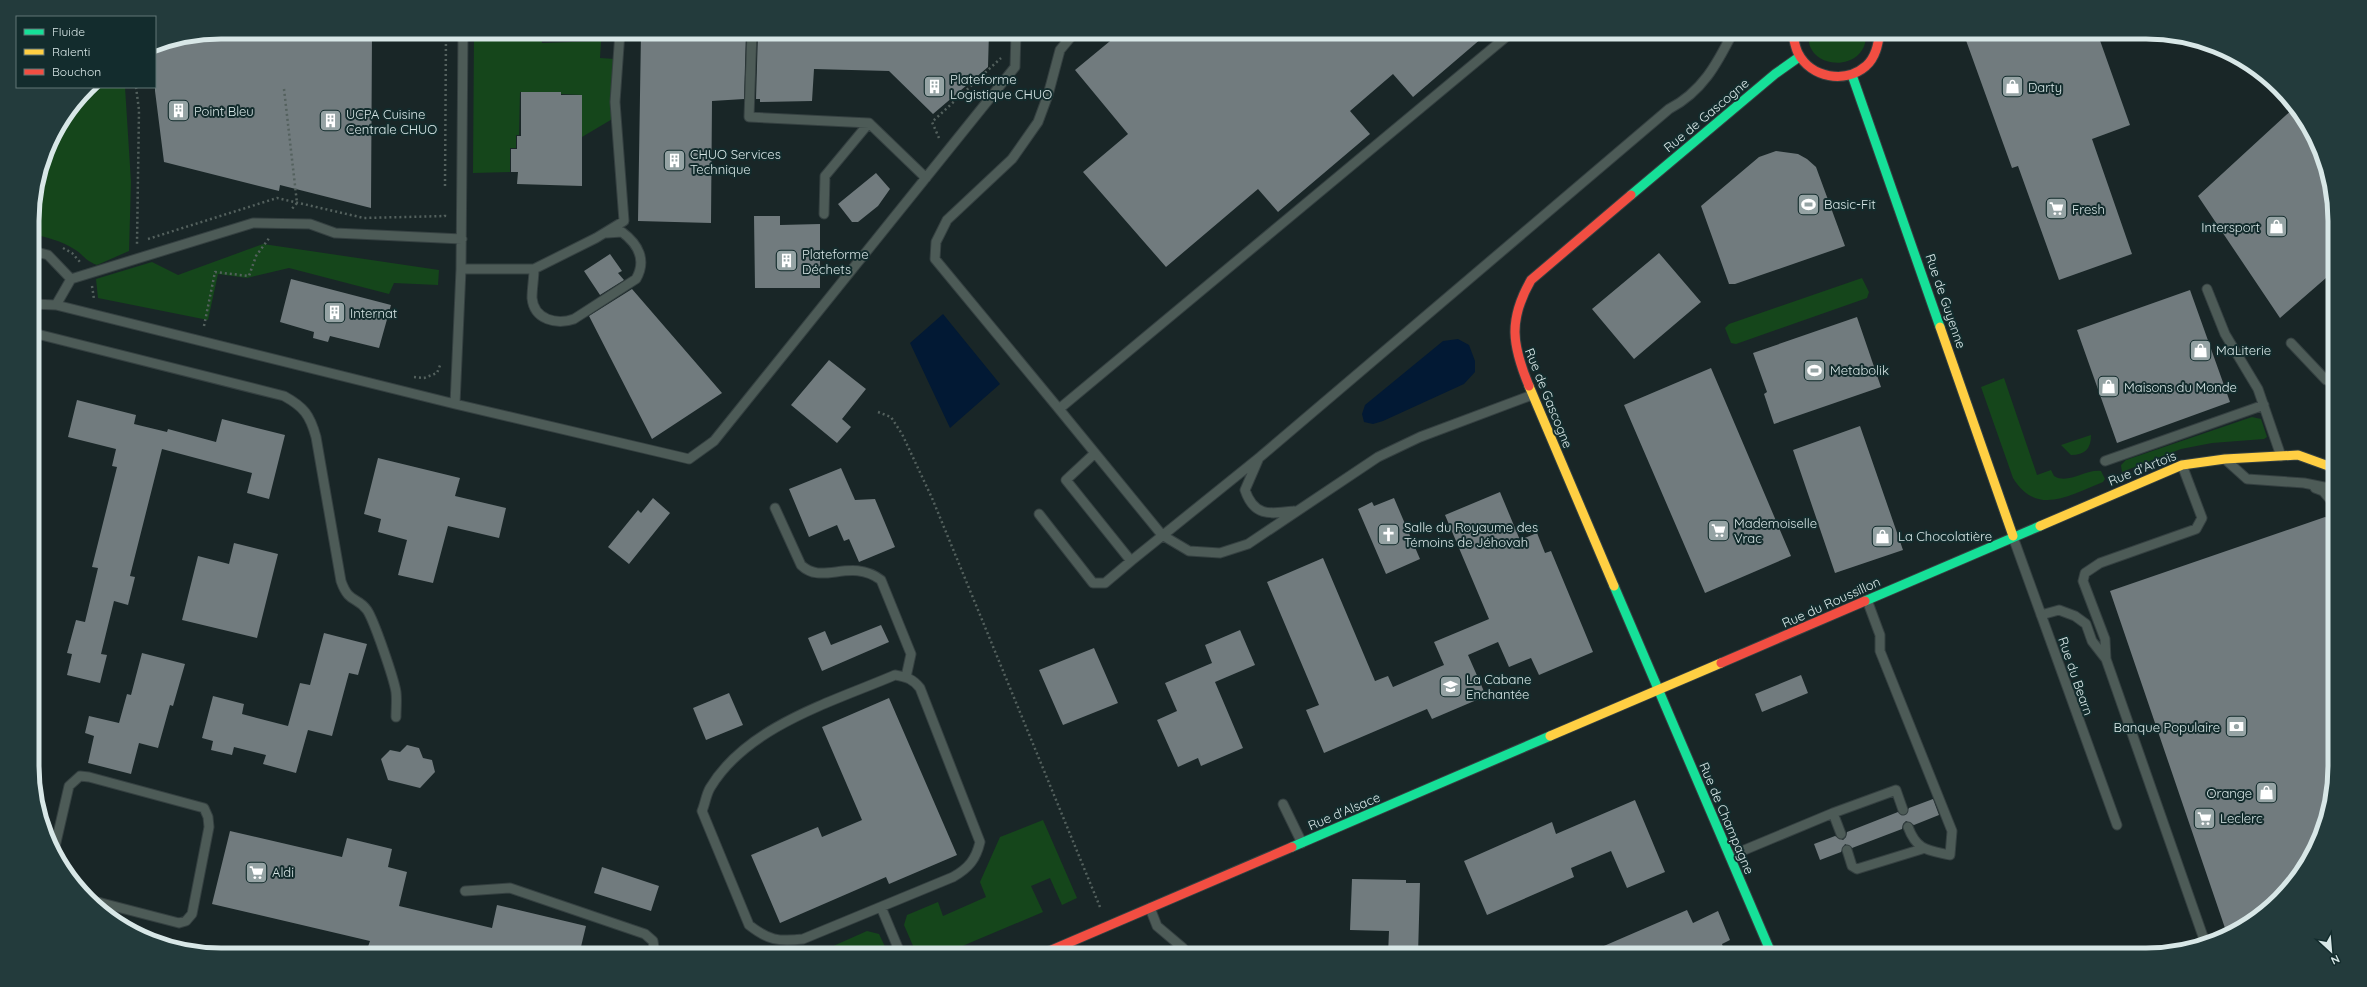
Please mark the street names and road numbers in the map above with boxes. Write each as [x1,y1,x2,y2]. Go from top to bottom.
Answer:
street label: Rue de Gascogne [1660,75,1752,155]
street label: Rue de Guyenne [1922,252,1970,350]
street label: Rue de Gascogne [1522,346,1576,450]
street label: Rue d'Artois [2106,447,2178,489]
street label: Rue du Roussillon [1779,573,1883,631]
street label: Rue du Bearn [2055,635,2097,717]
street label: Rue de Champagne [1696,760,1758,876]
street label: Rue d'Alsace [1306,789,1382,833]

